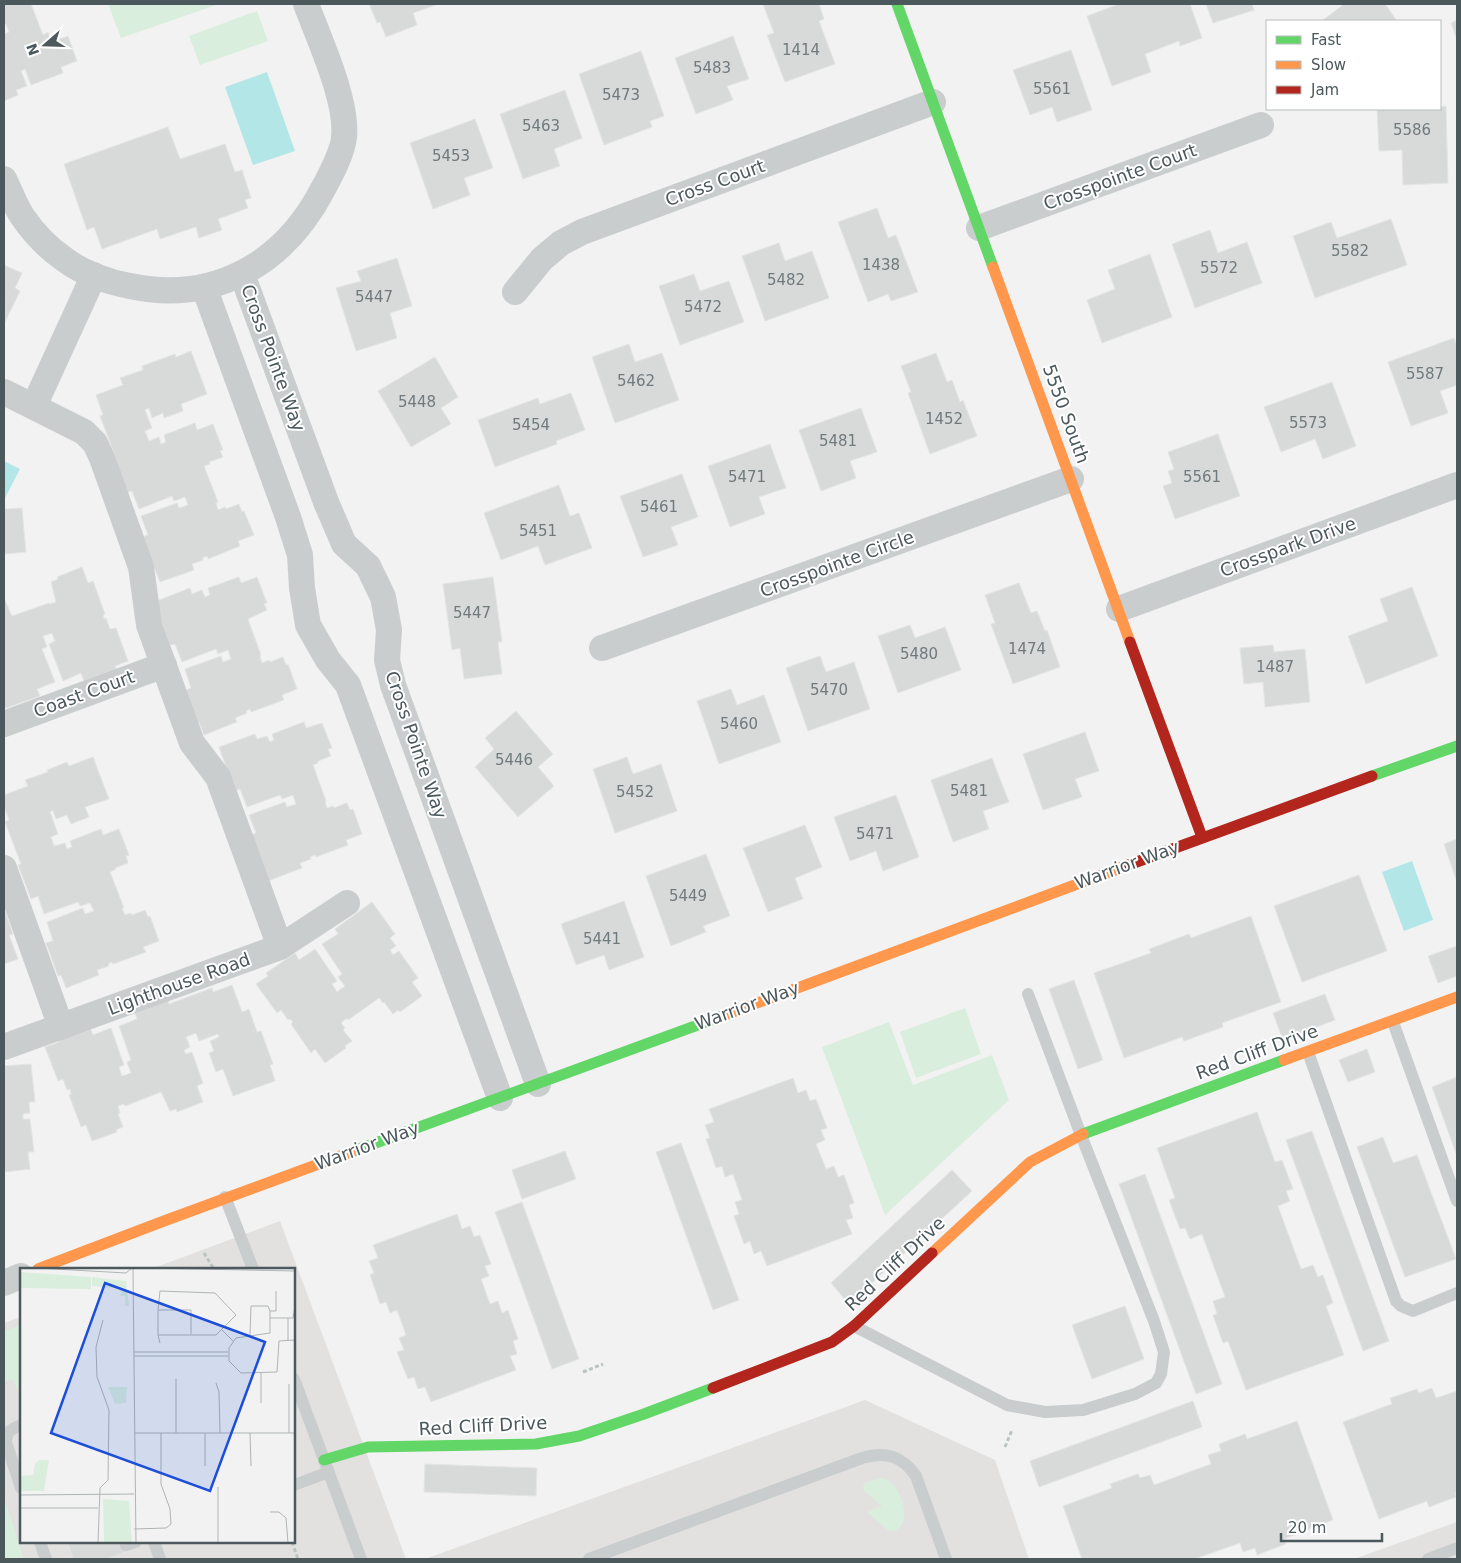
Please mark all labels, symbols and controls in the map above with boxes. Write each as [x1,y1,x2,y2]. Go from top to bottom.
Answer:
north arrow [20,20,70,70]
legend [1266,20,1441,110]
text: Fast [1311,31,1341,49]
text: N [23,41,42,58]
house number: 1414 [782,41,820,59]
text: Slow [1311,56,1346,74]
house number: 5483 [693,59,731,77]
house number: 5561 [1033,80,1071,98]
text: Jam [1310,81,1339,99]
house number: 5473 [602,86,640,104]
house number: 5463 [522,117,560,135]
house number: 5586 [1393,121,1431,139]
street label: Crosspointe Court [1040,139,1199,214]
house number: 5453 [432,147,470,165]
street label: Cross Court [662,155,768,210]
house number: 5582 [1331,242,1369,260]
house number: 1438 [862,256,900,274]
house number: 5572 [1200,259,1238,277]
house number: 5482 [767,271,805,289]
street label: Cross Pointe Way [237,281,310,435]
house number: 5447 [355,288,393,306]
house number: 5472 [684,298,722,316]
street label: 5550 South [1039,361,1094,466]
house number: 5587 [1406,365,1444,383]
house number: 5462 [617,372,655,390]
house number: 5448 [398,393,436,411]
house number: 1452 [925,410,963,428]
house number: 5573 [1289,414,1327,432]
house number: 5454 [512,416,550,434]
house number: 5481 [819,432,857,450]
house number: 5471 [728,468,766,486]
house number: 5561 [1183,468,1221,486]
house number: 5461 [640,498,678,516]
street label: Crosspark Drive [1217,512,1359,581]
house number: 5451 [519,522,557,540]
street label: Crosspointe Circle [757,526,917,601]
house number: 5447 [453,604,491,622]
house number: 1474 [1008,640,1046,658]
house number: 5480 [900,645,938,663]
house number: 1487 [1256,658,1294,676]
street label: Coast Court [30,665,137,722]
street label: Cross Pointe Way [381,668,452,822]
house number: 5470 [810,681,848,699]
house number: 5460 [720,715,758,733]
house number: 5446 [495,751,533,769]
house number: 5481 [950,782,988,800]
house number: 5452 [616,783,654,801]
house number: 5471 [856,825,894,843]
street label: Warrior Way [1072,836,1182,893]
house number: 5449 [669,887,707,905]
house number: 5441 [583,930,621,948]
street label: Lighthouse Road [105,948,253,1019]
street label: Warrior Way [692,977,802,1034]
street label: Red Cliff Drive [1193,1020,1321,1083]
street label: Warrior Way [312,1117,422,1174]
street label: Red Cliff Drive [840,1212,949,1315]
inset map [20,1268,295,1543]
street label: Red Cliff Drive [418,1412,548,1439]
scale bar [1281,1510,1382,1542]
text: 20 m [1288,1519,1326,1537]

